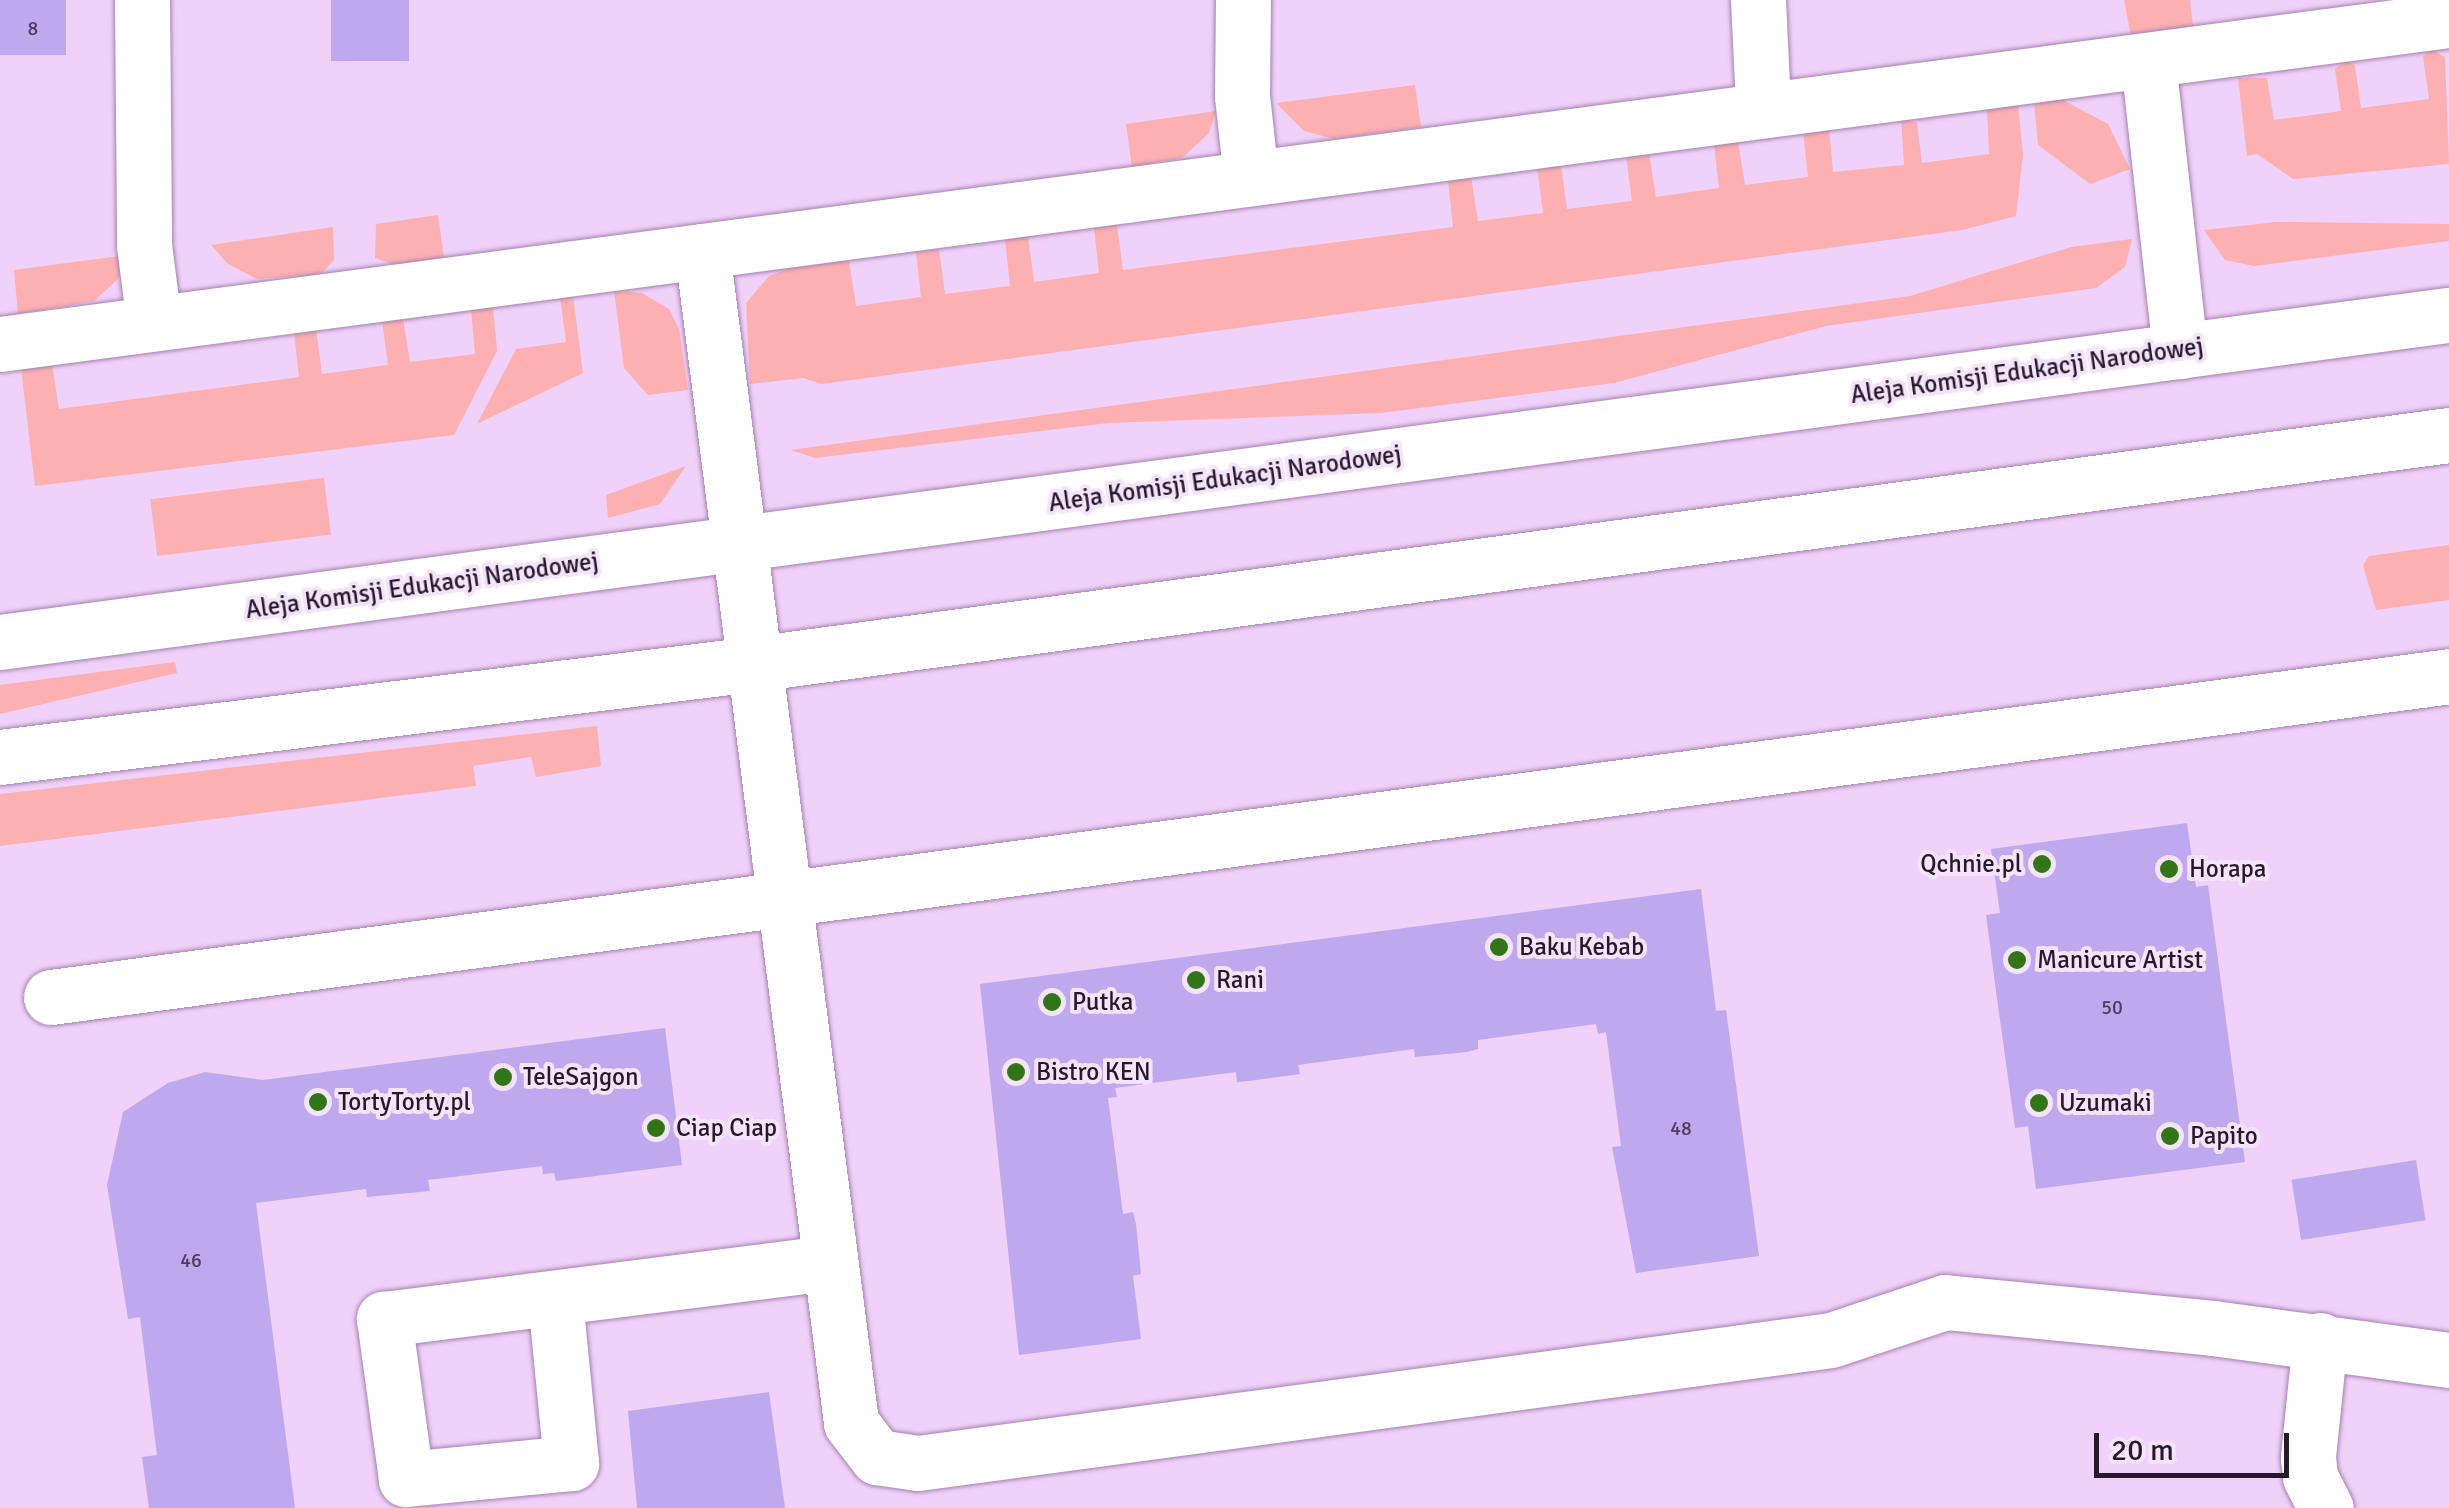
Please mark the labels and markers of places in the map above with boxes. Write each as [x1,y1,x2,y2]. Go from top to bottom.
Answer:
place label: Qchnie.pl [1920,849,2022,879]
marker: Qchnie.pl [2031,853,2053,875]
place label: Horapa [2189,854,2266,884]
marker: Horapa [2158,858,2180,880]
place label: Baku Kebab [1519,932,1644,962]
marker: Baku Kebab [1488,936,1510,958]
place label: Manicure Artist [2037,945,2203,975]
marker: Manicure Artist [2006,949,2028,971]
place label: Rani [1216,965,1264,995]
marker: Rani [1185,969,1207,991]
place label: Putka [1072,987,1133,1017]
marker: Putka [1041,991,1063,1013]
place label: Bistro KEN [1036,1057,1151,1087]
marker: Bistro KEN [1005,1061,1027,1083]
place label: TeleSajgon [523,1062,639,1092]
marker: TeleSajgon [492,1066,514,1088]
place label: TortyTorty.pl [338,1087,471,1117]
place label: Uzumaki [2059,1088,2152,1118]
marker: TortyTorty.pl [307,1091,329,1113]
marker: Uzumaki [2028,1092,2050,1114]
place label: Ciap Ciap [676,1113,777,1143]
marker: Ciap Ciap [645,1117,667,1139]
place label: Papito [2190,1121,2258,1151]
marker: Papito [2159,1125,2181,1147]

